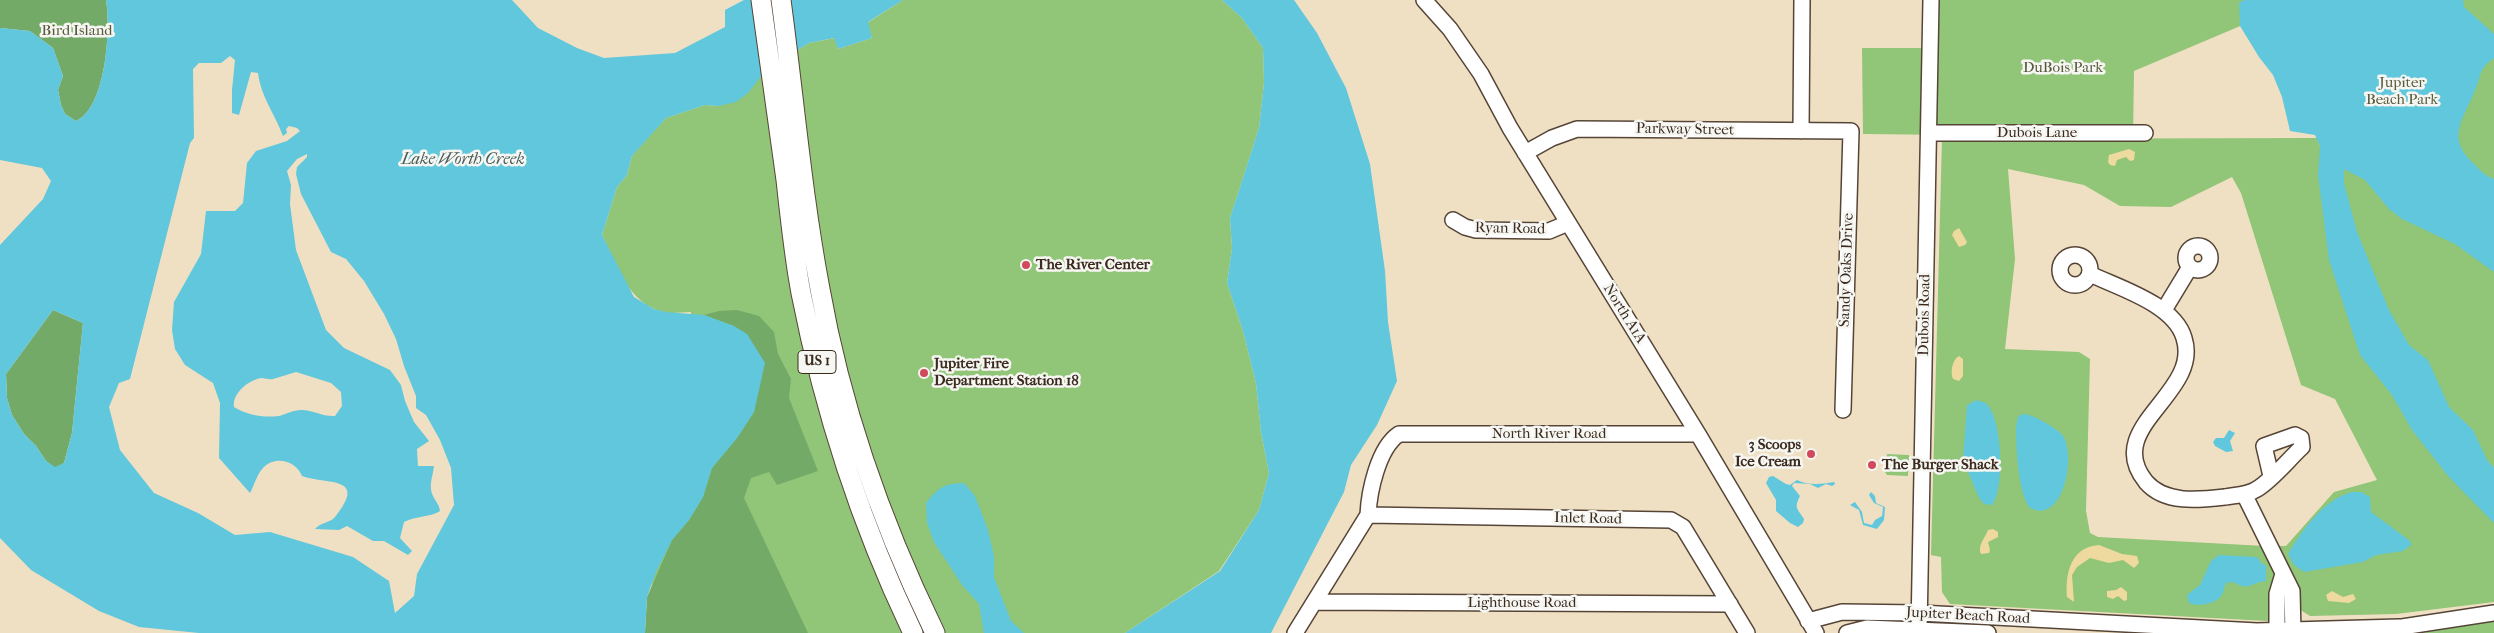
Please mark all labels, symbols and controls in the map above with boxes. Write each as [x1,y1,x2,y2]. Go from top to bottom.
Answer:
park label: Bird Island [42,22,112,40]
park label: DuBois Park [2023,59,2103,77]
park label: Jupiter Beach Park [2366,74,2438,109]
street label: Parkway Street [1636,120,1734,140]
street label: Dubois Lane [1997,124,2077,142]
water label: Lake Worth Creek [401,150,525,170]
street label: Sandy Oaks Drive [1836,213,1858,327]
street label: Ryan Road [1475,219,1545,239]
place label: The River Center [1036,256,1150,274]
marker: The River Center [1020,259,1032,271]
street label: Dubois Road [1915,274,1935,356]
street label: North A1A [1599,281,1649,347]
road number: US 1 [798,351,836,374]
place label: Jupiter Fire Department Station 18 [934,355,1079,390]
marker: Jupiter Fire Department Station 18 [918,367,930,379]
street label: North River Road [1492,425,1606,443]
place label: 3 Scoops Ice Cream [1735,436,1801,471]
marker: 3 Scoops Ice Cream [1805,448,1817,460]
place label: The Burger Shack [1882,456,1998,474]
marker: The Burger Shack [1866,459,1878,471]
street label: Inlet Road [1554,509,1622,529]
street label: Lighthouse Road [1468,594,1576,612]
street label: Jupiter Beach Road [1905,604,2031,628]

